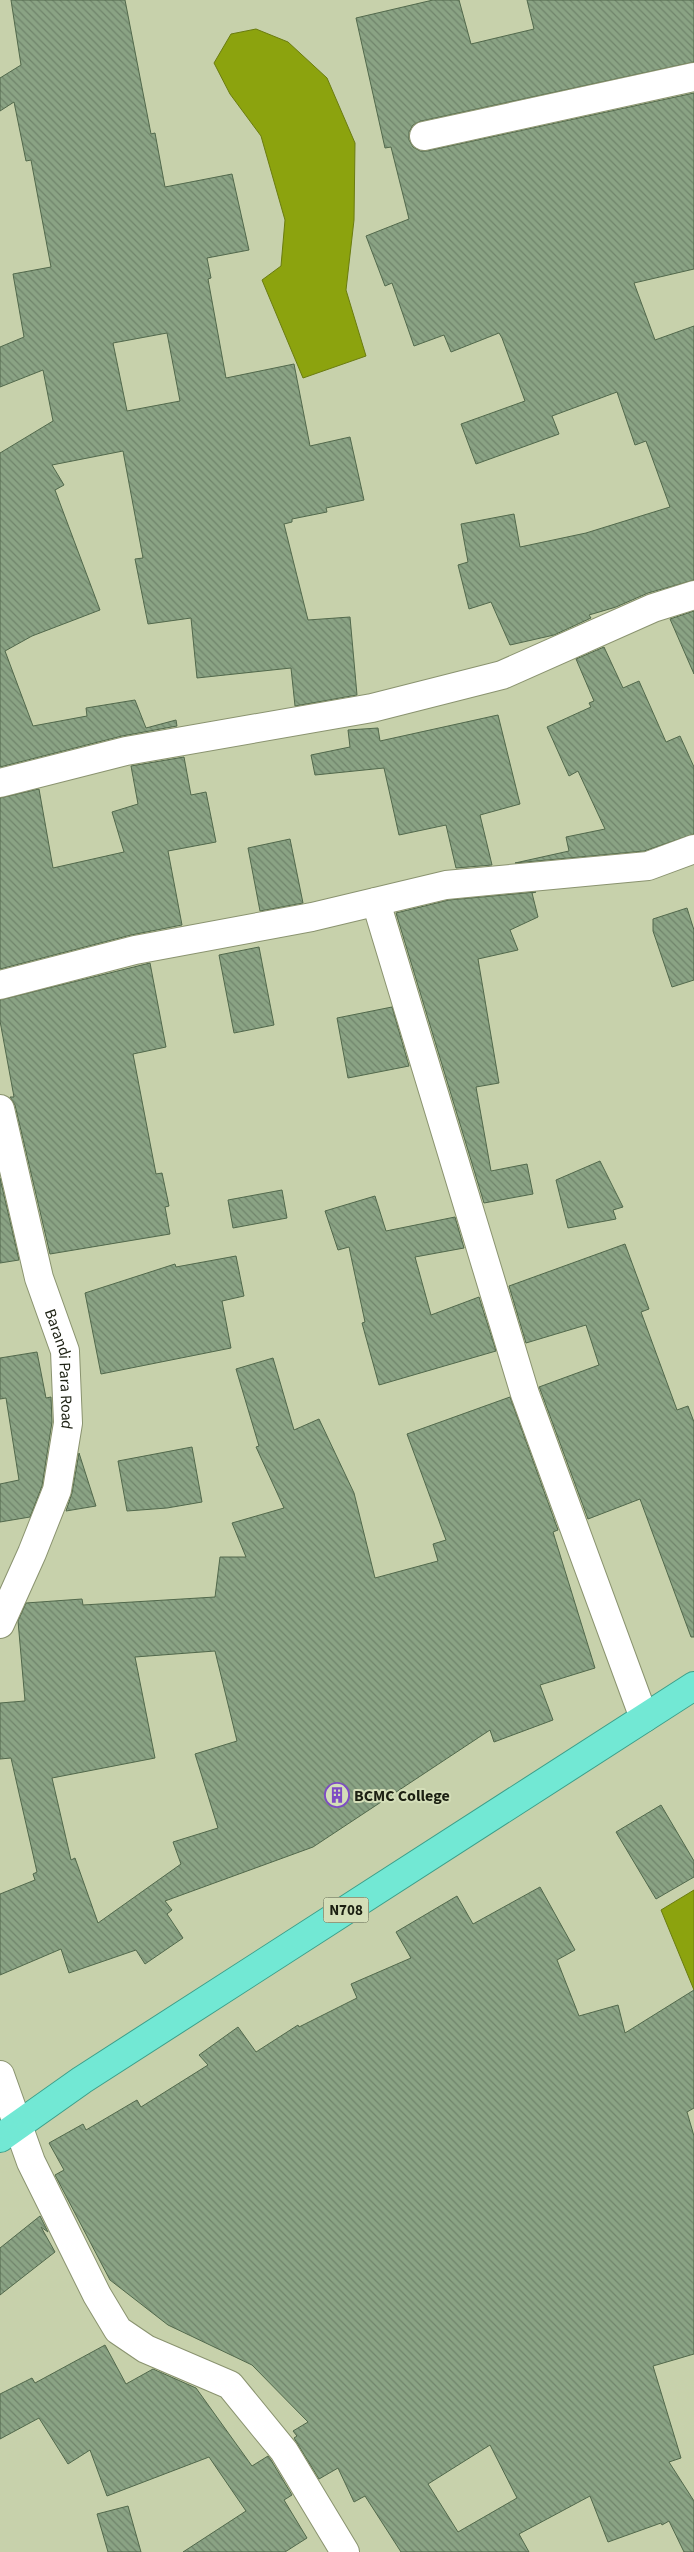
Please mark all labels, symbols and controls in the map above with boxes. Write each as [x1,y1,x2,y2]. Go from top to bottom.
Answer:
street label: Barandi Para Road [39,1306,78,1431]
building icon: BCMC College [324,1782,350,1808]
place label: BCMC College [354,1785,450,1807]
road number: N708 [324,1898,368,1922]

